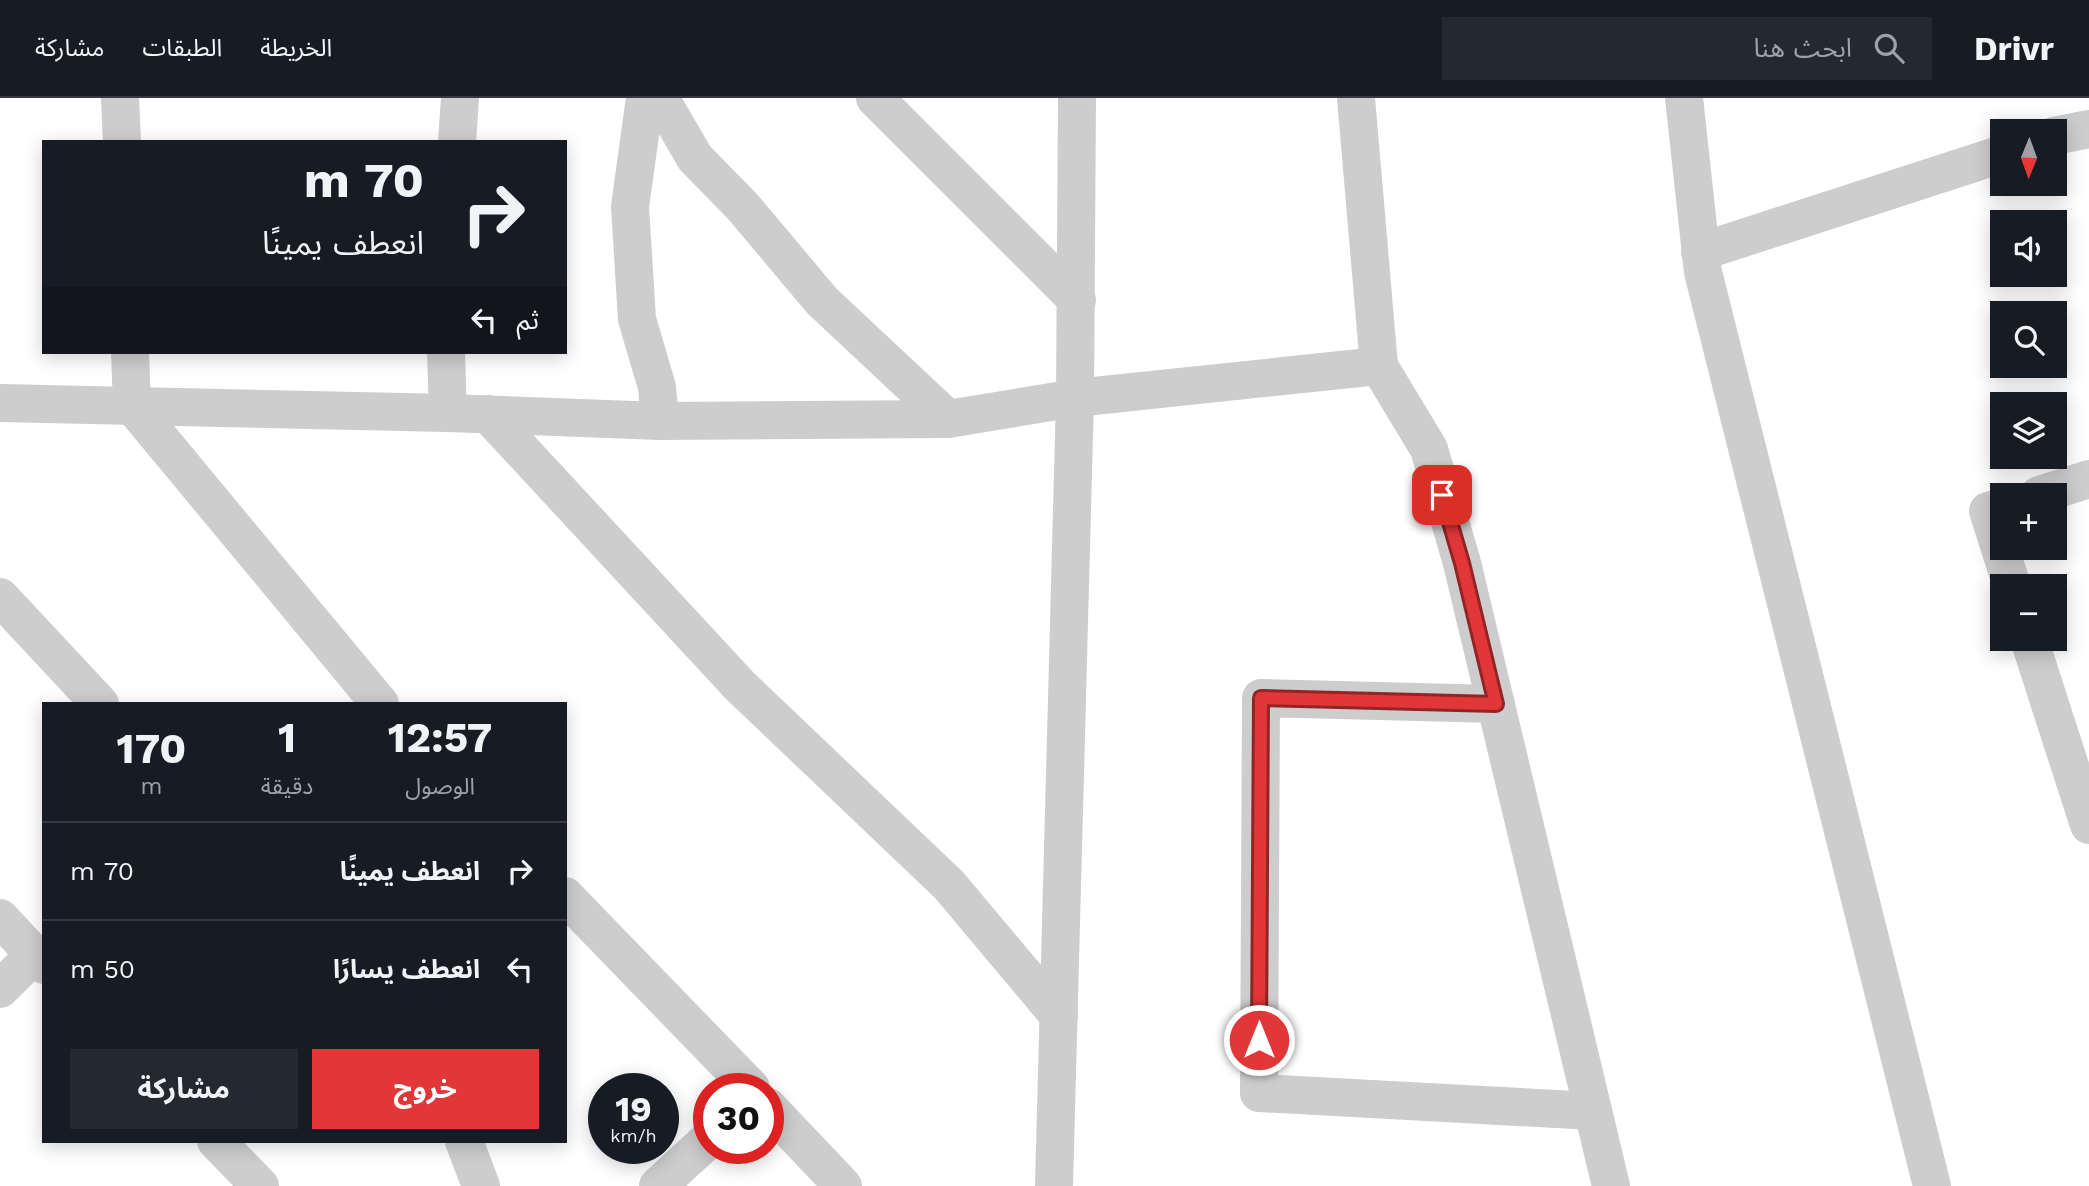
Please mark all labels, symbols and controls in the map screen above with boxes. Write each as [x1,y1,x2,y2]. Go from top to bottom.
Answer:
search box [1442,17,1932,80]
icon: search [1870,29,1908,67]
text: Drivr [1974,29,2054,68]
text: ابحث هنا [1753,33,1852,63]
text: مشاركة [35,34,104,62]
text: الطبقات [142,34,222,62]
text: الخريطة [260,34,332,62]
north arrow [1990,119,2067,196]
map controls [1990,119,2067,651]
text: 70 m [304,151,424,209]
icon: right [448,168,539,259]
button: sound [1990,210,2067,287]
text: انعطف يمينًا [262,224,424,262]
icon: left [465,301,503,339]
button: search [1990,301,2067,378]
text: ثم [517,305,539,335]
button: layers [1990,392,2067,469]
pin [1412,465,1472,525]
icon: arrive [1423,476,1461,514]
button: + [1990,483,2067,560]
button: − [1990,574,2067,651]
text: 1 [278,713,296,762]
text: 12:57 [388,713,492,762]
text: 170 [117,724,186,773]
text: m [140,773,162,800]
text: دقيقة [261,773,313,800]
text: الوصول [405,773,475,800]
icon: right [501,852,539,890]
text: 70 m [70,856,134,886]
text: انعطف يمينًا [340,856,480,886]
icon: left [501,950,539,988]
text: 50 m [70,954,135,984]
text: انعطف يسارًا [333,954,480,984]
position arrow [1222,1003,1296,1077]
button: مشاركة [70,1049,298,1129]
button: خروج [312,1049,539,1129]
speed limit sign: 30 [693,1073,784,1164]
text: 19 [615,1088,652,1130]
text: km/h [610,1125,657,1146]

